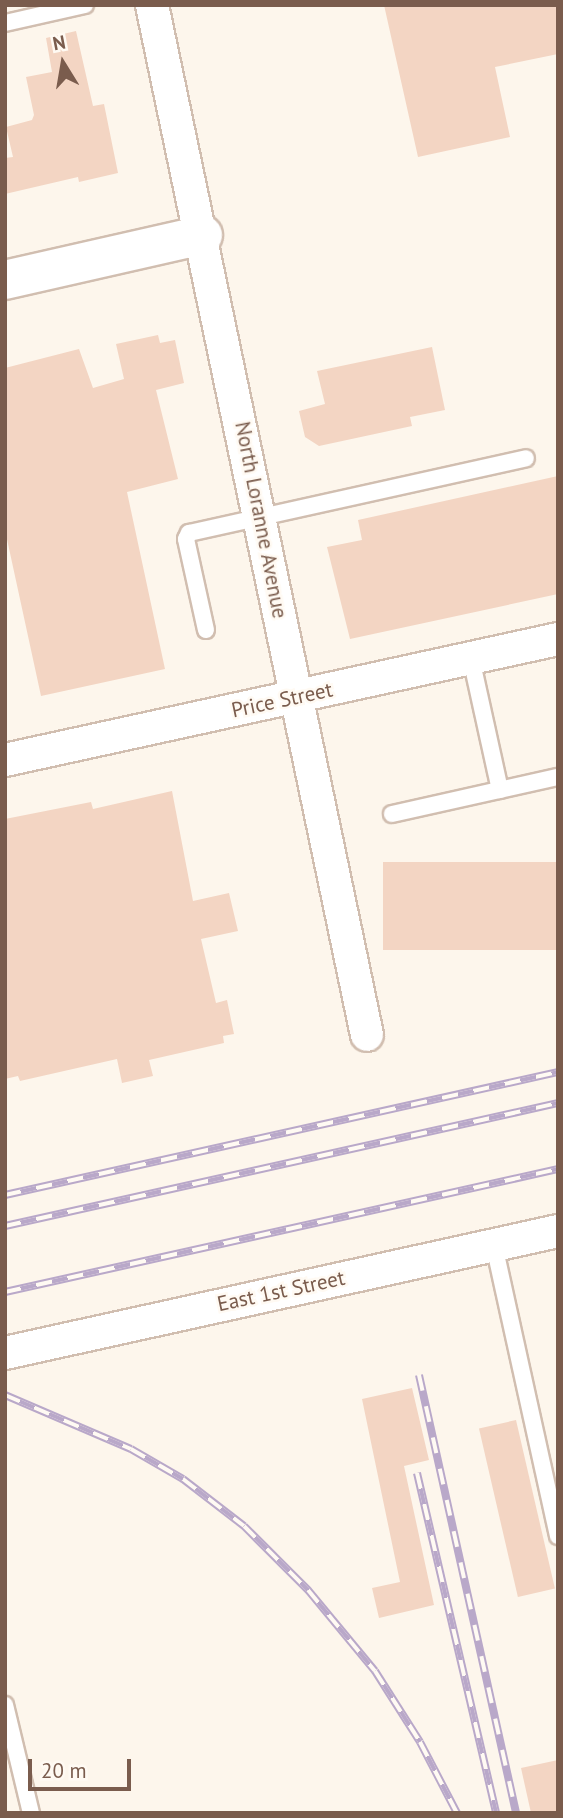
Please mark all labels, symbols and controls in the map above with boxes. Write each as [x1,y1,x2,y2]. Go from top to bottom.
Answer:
north arrow [28,28,98,98]
text: N [51,29,67,55]
street label: North Loranne Avenue [229,419,293,621]
street label: Price Street [229,677,335,723]
street label: East 1st Street [215,1265,347,1317]
scale bar [32,1744,135,1788]
text: 20 m [41,1757,87,1784]

